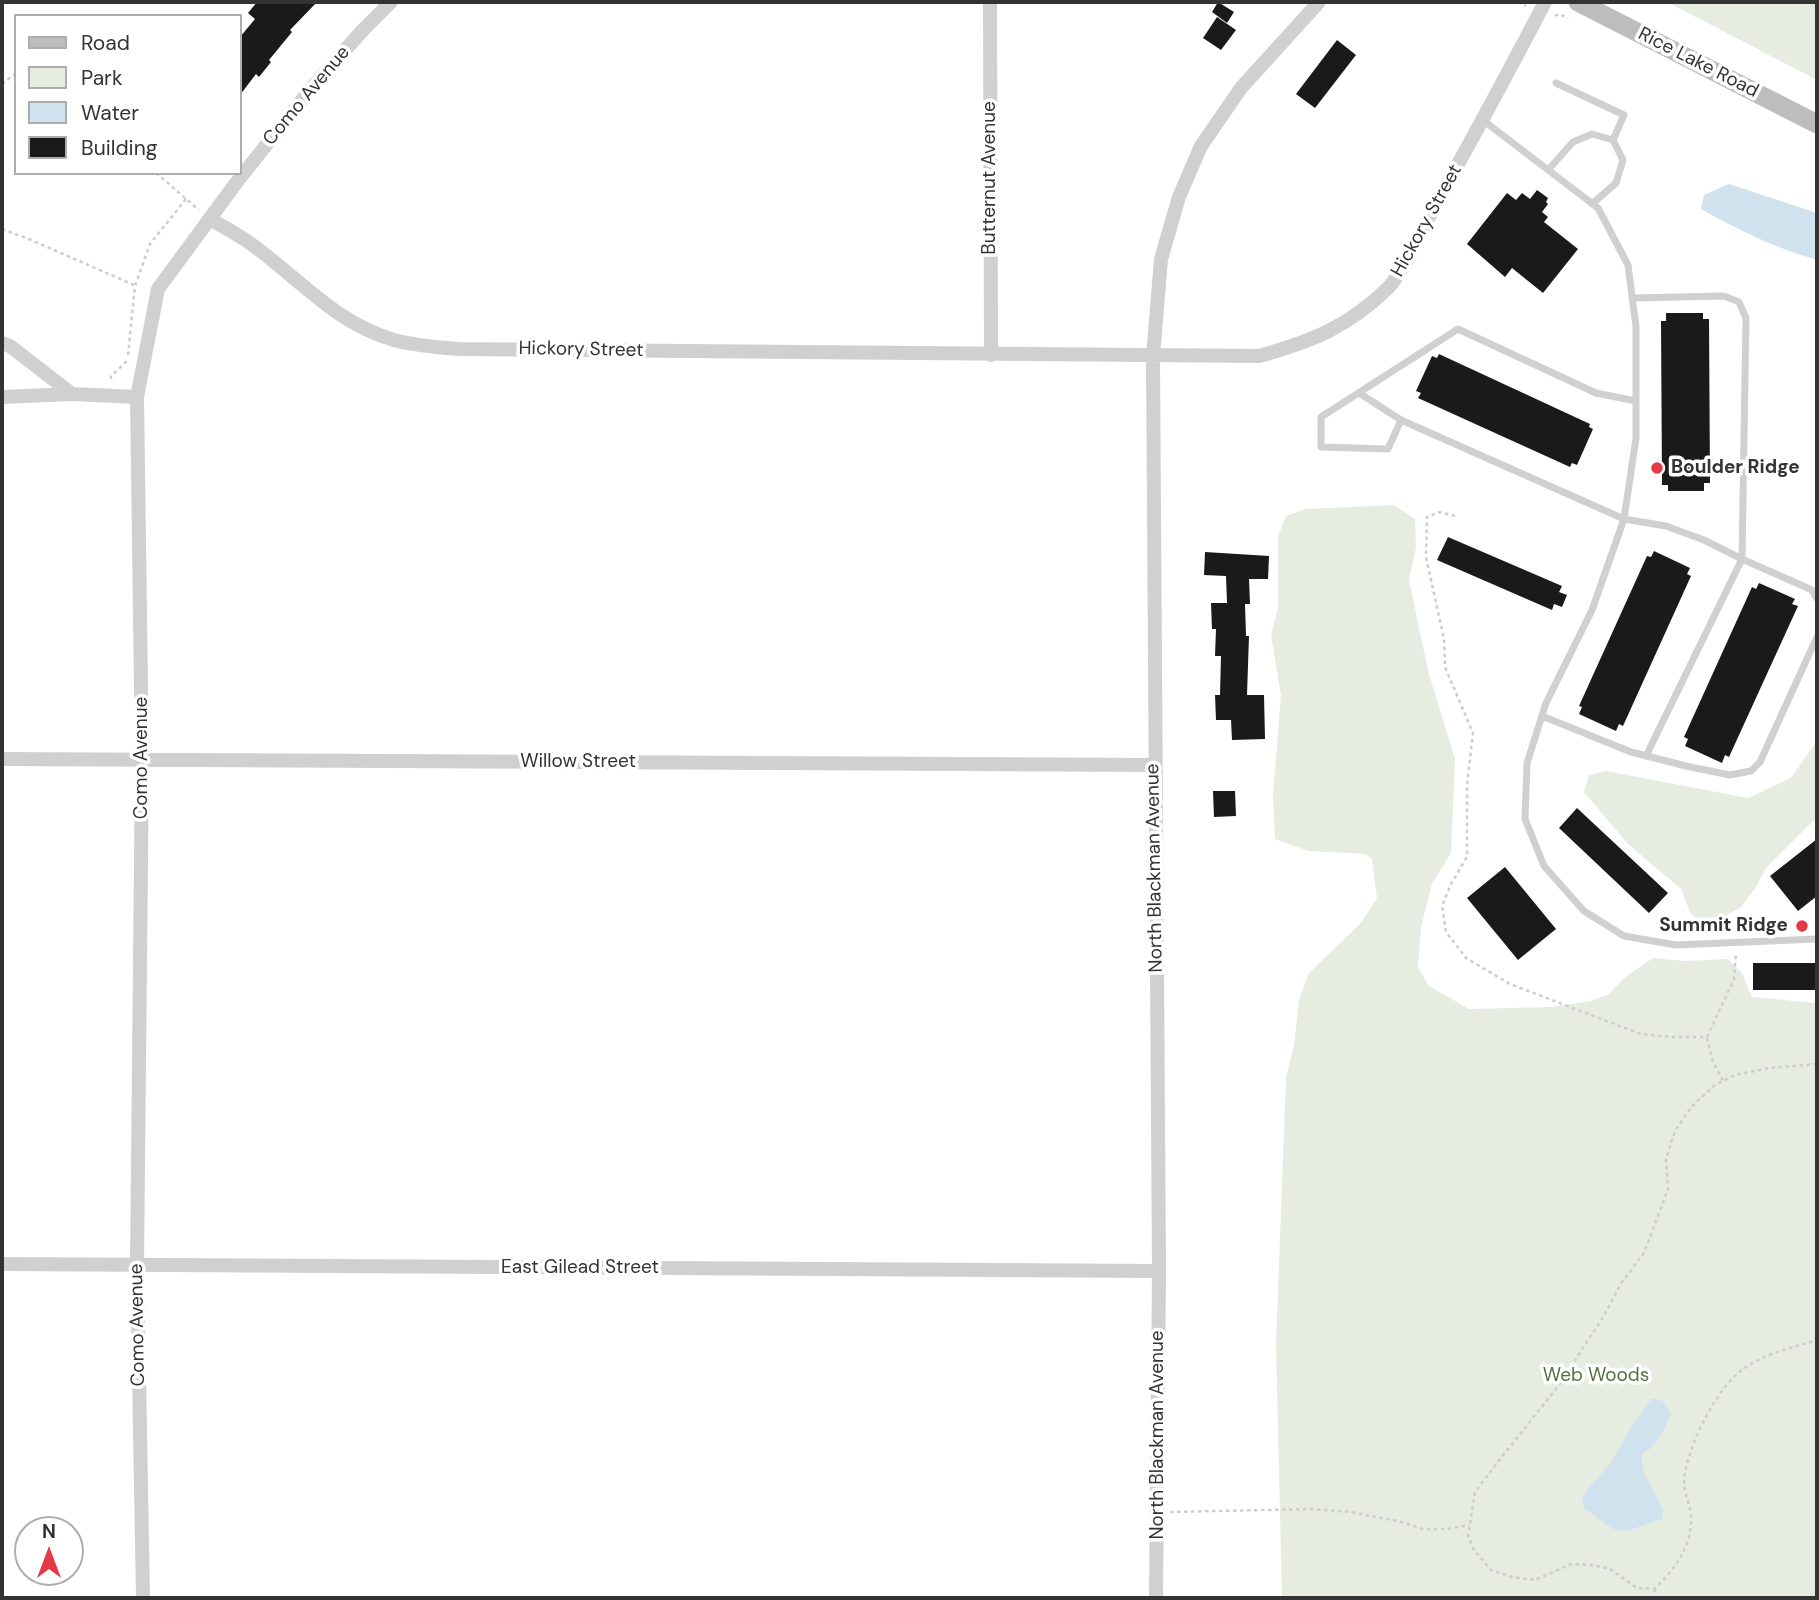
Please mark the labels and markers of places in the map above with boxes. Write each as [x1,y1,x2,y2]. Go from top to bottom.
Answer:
place label: Boulder Ridge [1671,457,1800,479]
marker: Boulder Ridge [1649,460,1665,476]
place label: Summit Ridge [1659,915,1788,937]
marker: Summit Ridge [1794,918,1810,934]

